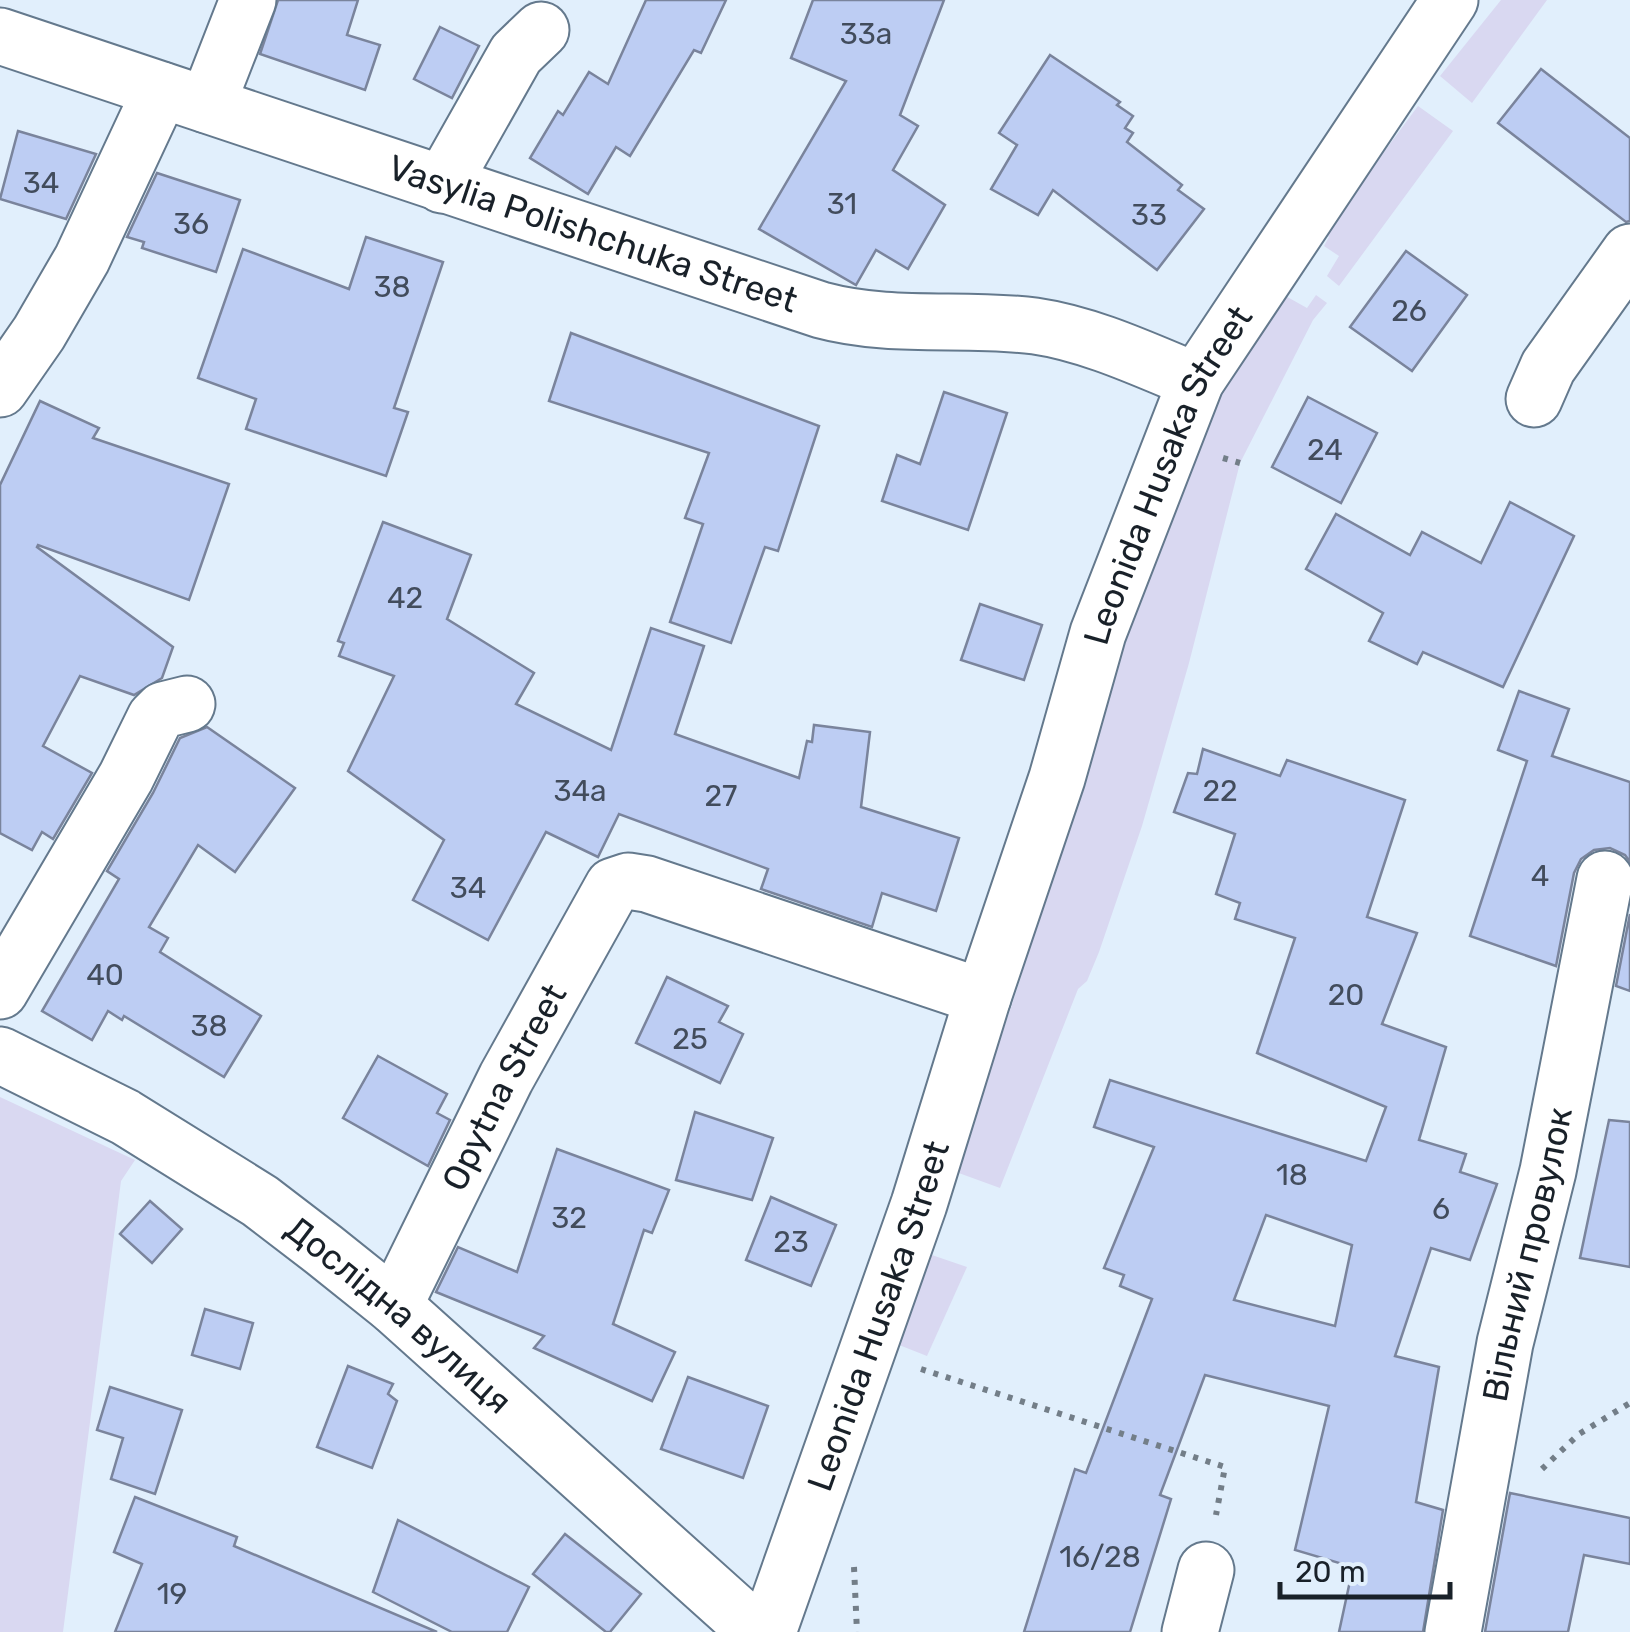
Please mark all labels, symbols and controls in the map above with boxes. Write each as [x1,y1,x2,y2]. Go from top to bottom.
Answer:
house number: 33а [840,16,892,52]
street label: Vasylia Polishchuka Street [383,146,803,322]
house number: 34 [23,165,59,201]
house number: 31 [827,186,857,222]
house number: 33 [1131,197,1167,233]
house number: 36 [173,206,209,242]
house number: 38 [373,269,411,305]
house number: 26 [1391,293,1427,329]
street label: Leonida Husaka Street [1075,298,1261,649]
house number: 24 [1307,432,1343,468]
house number: 42 [387,580,423,616]
house number: 34а [553,773,607,809]
house number: 22 [1202,773,1238,809]
house number: 27 [705,778,738,814]
house number: 4 [1531,858,1549,894]
house number: 34 [450,870,486,906]
house number: 40 [86,957,124,993]
street label: Opytna Street [433,976,575,1197]
house number: 20 [1328,977,1364,1013]
house number: 38 [190,1008,228,1044]
house number: 25 [672,1021,708,1057]
street label: Вільний провулок [1474,1104,1581,1405]
street label: Leonida Husaka Street [798,1136,958,1496]
house number: 18 [1276,1157,1308,1193]
house number: 6 [1432,1191,1450,1227]
house number: 32 [551,1200,587,1236]
street label: Дослідна вулиця [277,1207,520,1422]
house number: 23 [773,1224,809,1260]
scale bar [1280,1537,1450,1599]
house number: 16/28 [1059,1539,1141,1575]
text: 20 m [1295,1554,1366,1590]
house number: 19 [157,1576,187,1612]

